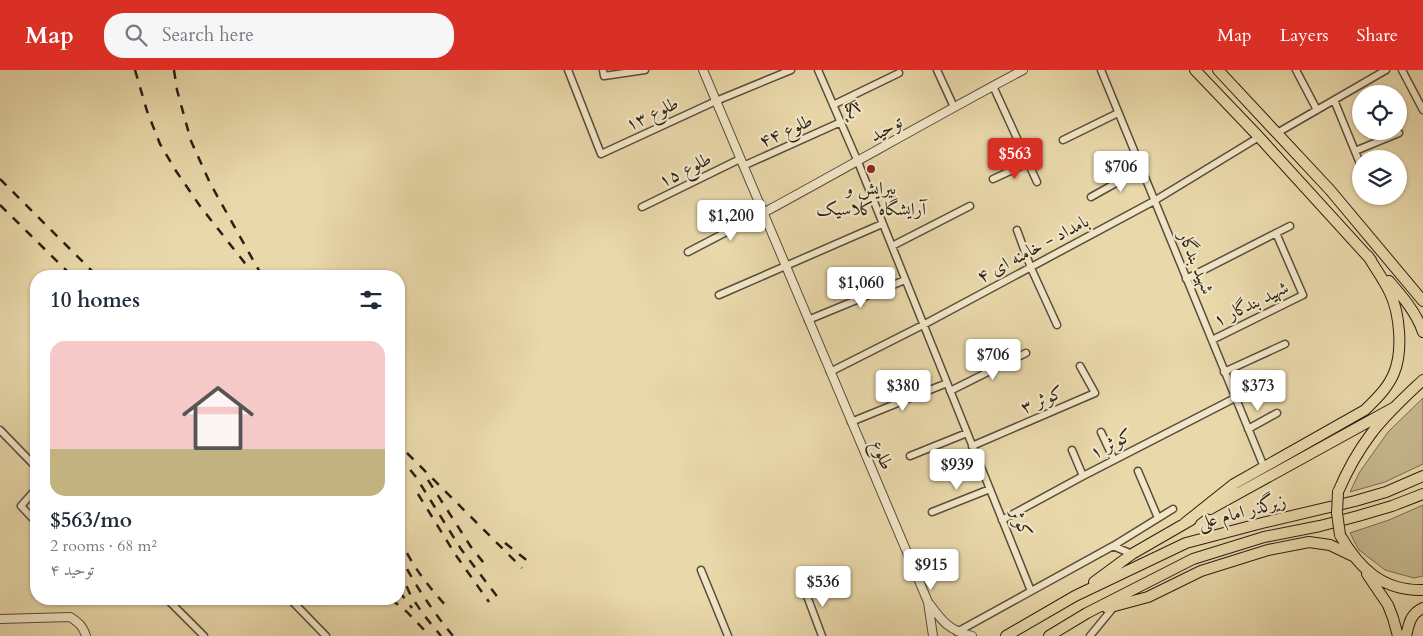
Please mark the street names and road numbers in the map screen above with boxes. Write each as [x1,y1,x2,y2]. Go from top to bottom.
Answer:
street label: طلوع ۱۳ [621,91,684,139]
street label: یکتا [837,97,868,125]
street label: طلوع ۴۴ [755,108,818,156]
street label: توحید [865,109,908,148]
street label: طلوع ۱۵ [654,146,717,195]
street label: بامداد - خامنه ای ۴ [972,209,1094,289]
street label: شهید بندگار [1171,226,1220,298]
street label: شهید بندگار ۱ [1209,275,1293,333]
street label: کوثر ۳ [1017,380,1067,420]
street label: کوثر ۱ [1086,423,1136,465]
street label: طلوع [863,436,899,475]
street label: زیرگذر امام علی [1195,487,1290,539]
street label: کوثر [1003,503,1038,541]

